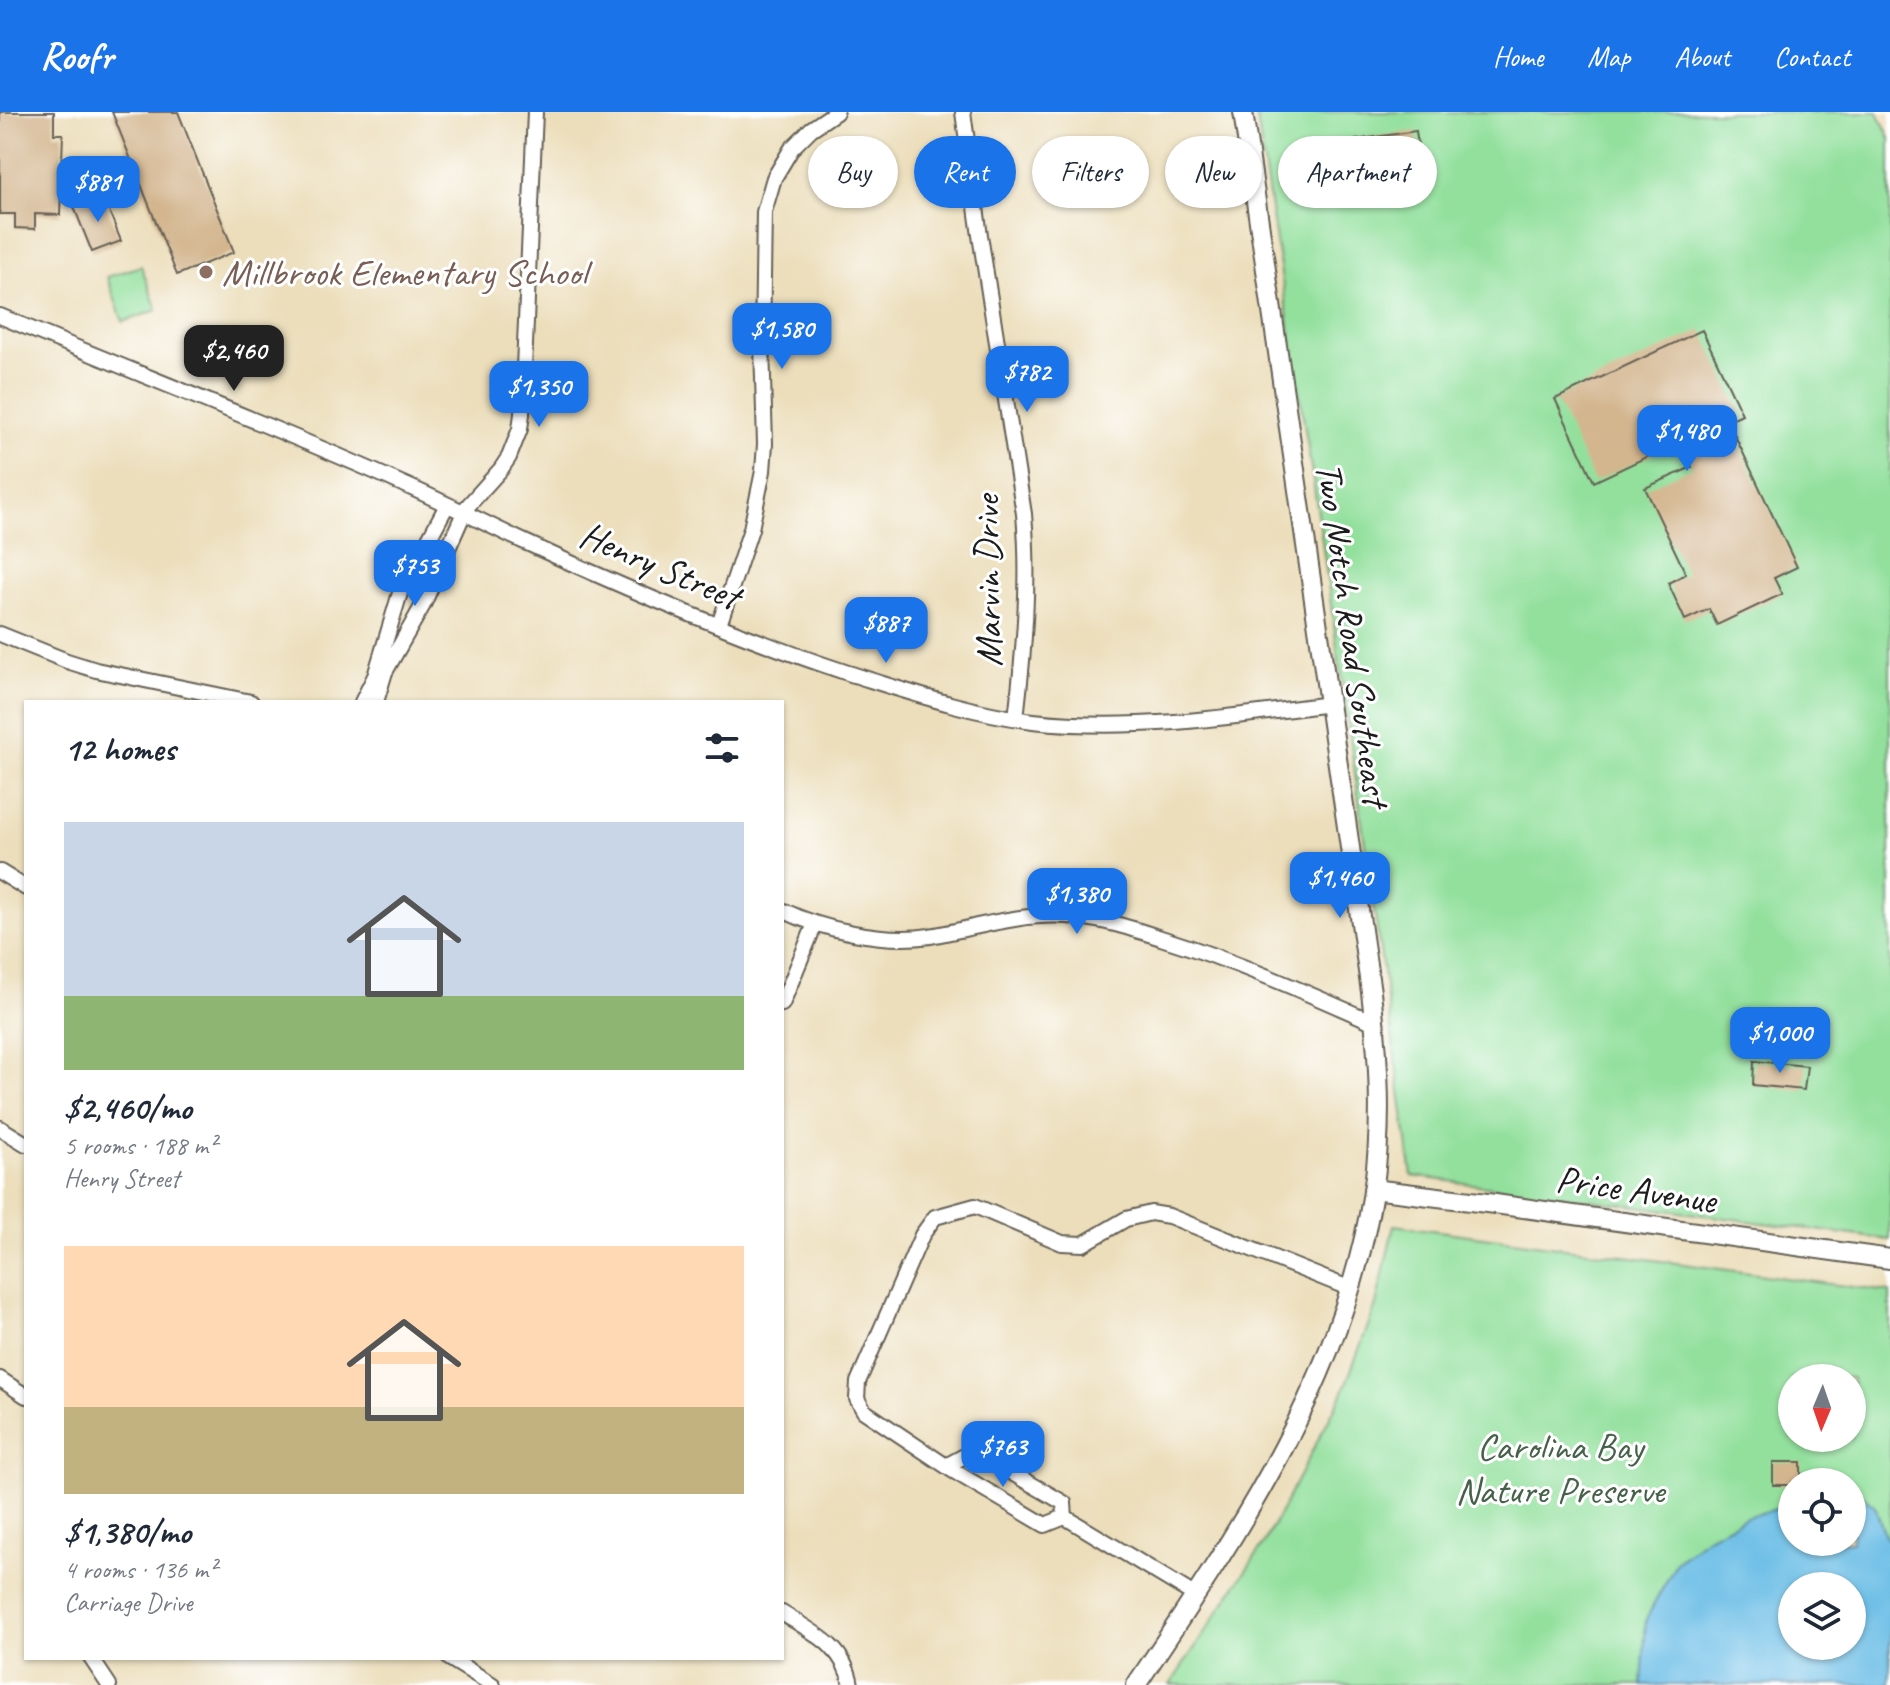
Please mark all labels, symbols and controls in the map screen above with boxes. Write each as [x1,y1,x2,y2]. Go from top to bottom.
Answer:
text: Roofr [40,33,113,80]
text: Home [1493,39,1543,74]
text: Map [1587,39,1630,74]
text: About [1674,39,1730,74]
text: Contact [1774,39,1850,74]
chip: Buy [808,136,898,208]
chip: Rent [914,136,1016,208]
chip: Filters [1032,136,1149,208]
chip: New [1165,136,1262,208]
chip: Apartment [1278,136,1437,208]
pin: $881 [51,156,145,224]
text: $881 [75,165,121,198]
place label: Millbrook Elementary School [222,249,593,296]
marker: Millbrook Elementary School [197,263,215,281]
pin: $1,580 [717,303,847,371]
text: $1,580 [750,312,814,345]
pin: $2,460 [169,325,299,393]
text: $2,460 [202,334,266,367]
pin: $782 [980,346,1074,414]
text: $782 [1004,355,1050,388]
pin: $1,350 [474,361,604,429]
text: $1,350 [507,370,571,403]
pin: $1,480 [1622,405,1752,473]
text: $1,480 [1655,414,1719,447]
street label: Two Notch Road Southeast [1305,459,1401,814]
street label: Marvin Drive [962,492,1012,667]
street label: Henry Street [573,511,752,622]
pin: $753 [368,540,462,608]
text: $753 [392,549,438,582]
pin: $887 [839,597,933,665]
text: $887 [863,606,909,639]
icon: filters [700,726,744,770]
text: 12 homes [64,727,175,770]
pin: $1,460 [1275,852,1405,920]
text: $1,460 [1308,861,1372,894]
pin: $1,380 [1012,868,1142,936]
icon: home [332,874,476,1018]
text: $1,380 [1045,877,1109,910]
pin: $1,000 [1715,1007,1845,1075]
text: $1,000 [1748,1016,1812,1049]
text: $2,460/mo [64,1086,192,1129]
text: 5 rooms · 188 m² [64,1129,216,1162]
street label: Price Avenue [1553,1155,1721,1224]
text: Henry Street [64,1162,179,1195]
icon: home [332,1298,476,1442]
north arrow [1778,1364,1866,1452]
map controls [1778,1364,1866,1660]
pin: $763 [956,1421,1050,1489]
park label: Carolina Bay Nature Preserve [1456,1423,1667,1514]
text: $763 [979,1430,1027,1463]
button: locate [1778,1468,1866,1556]
text: $1,380/mo [64,1510,191,1553]
text: 4 rooms · 136 m² [64,1553,216,1586]
button: layers [1778,1572,1866,1660]
text: Carriage Drive [64,1586,192,1619]

